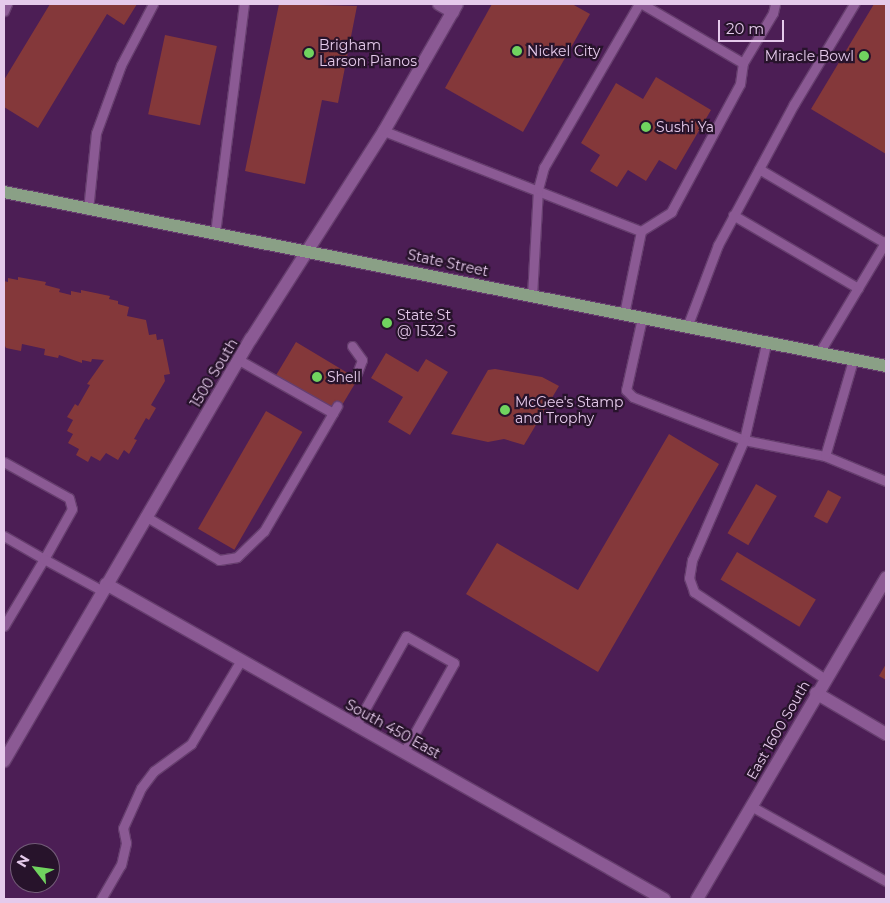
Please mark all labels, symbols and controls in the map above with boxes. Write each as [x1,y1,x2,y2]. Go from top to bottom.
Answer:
scale bar [720,10,786,42]
text: 20 m [726,19,764,38]
place label: Brigham Larson Pianos [319,37,417,70]
place label: Nickel City [527,43,600,59]
marker: Nickel City [511,45,523,57]
marker: Brigham Larson Pianos [303,47,315,59]
place label: Miracle Bowl [765,48,854,64]
marker: Miracle Bowl [858,50,870,62]
place label: Sushi Ya [656,119,714,135]
marker: Sushi Ya [640,121,652,133]
street label: State Street [406,246,490,280]
place label: State St @ 1532 S [397,307,456,340]
marker: State St @ 1532 S [381,317,393,329]
street label: 1500 South [187,336,241,410]
place label: Shell [327,369,361,385]
marker: Shell [311,371,323,383]
place label: McGee's Stamp and Trophy [515,394,624,427]
marker: McGee's Stamp and Trophy [499,404,511,416]
street label: East 1600 South [743,678,813,782]
street label: South 450 East [343,696,443,762]
north arrow [10,843,60,893]
text: N [12,852,33,870]

